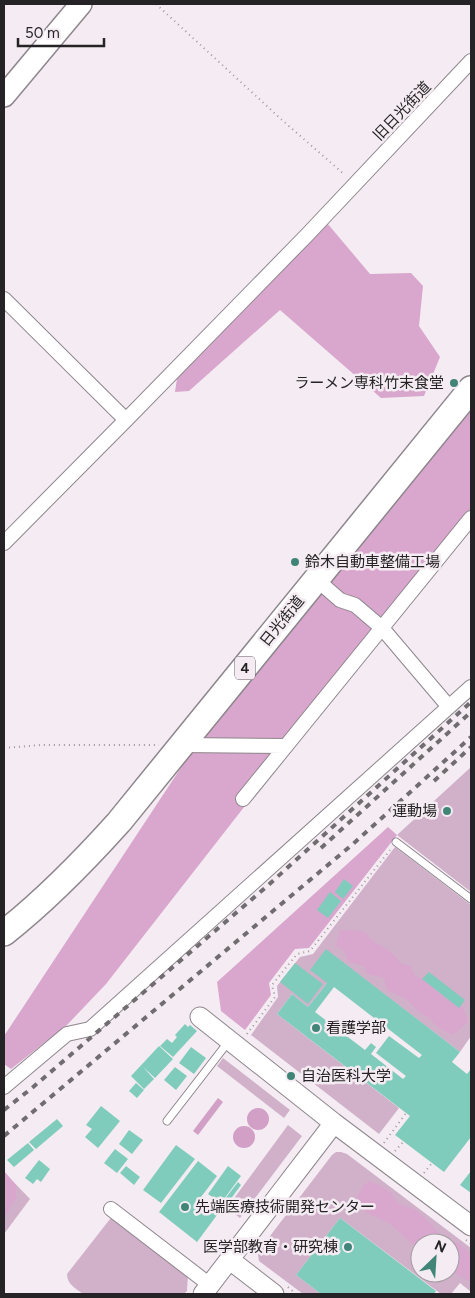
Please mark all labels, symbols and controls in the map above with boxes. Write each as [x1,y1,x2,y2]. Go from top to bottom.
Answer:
scale bar [18,15,104,47]
text: 50 m [25,24,60,42]
street label: 旧日光街道 [369,78,435,144]
place label: ラーメン専科竹末食堂 [295,374,444,392]
marker: ラーメン専科竹末食堂 [448,377,460,389]
place label: 鈴木自動車整備工場 [305,553,440,571]
marker: 鈴木自動車整備工場 [289,556,301,568]
street label: 日光街道 [256,592,308,650]
road number: 4 [235,656,255,680]
place label: 運動場 [392,802,437,820]
marker: 運動場 [441,805,453,817]
place label: 看護学部 [326,1019,386,1037]
marker: 看護学部 [310,1022,322,1034]
place label: 自治医科大学 [301,1067,391,1085]
marker: 自治医科大学 [285,1070,297,1082]
place label: 先端医療技術開発センター [195,1198,375,1216]
marker: 先端医療技術開発センター [179,1201,191,1213]
north arrow [410,1233,460,1283]
text: N [432,1237,449,1257]
place label: 医学部教育・研究棟 [203,1238,338,1256]
marker: 医学部教育・研究棟 [342,1241,354,1253]

